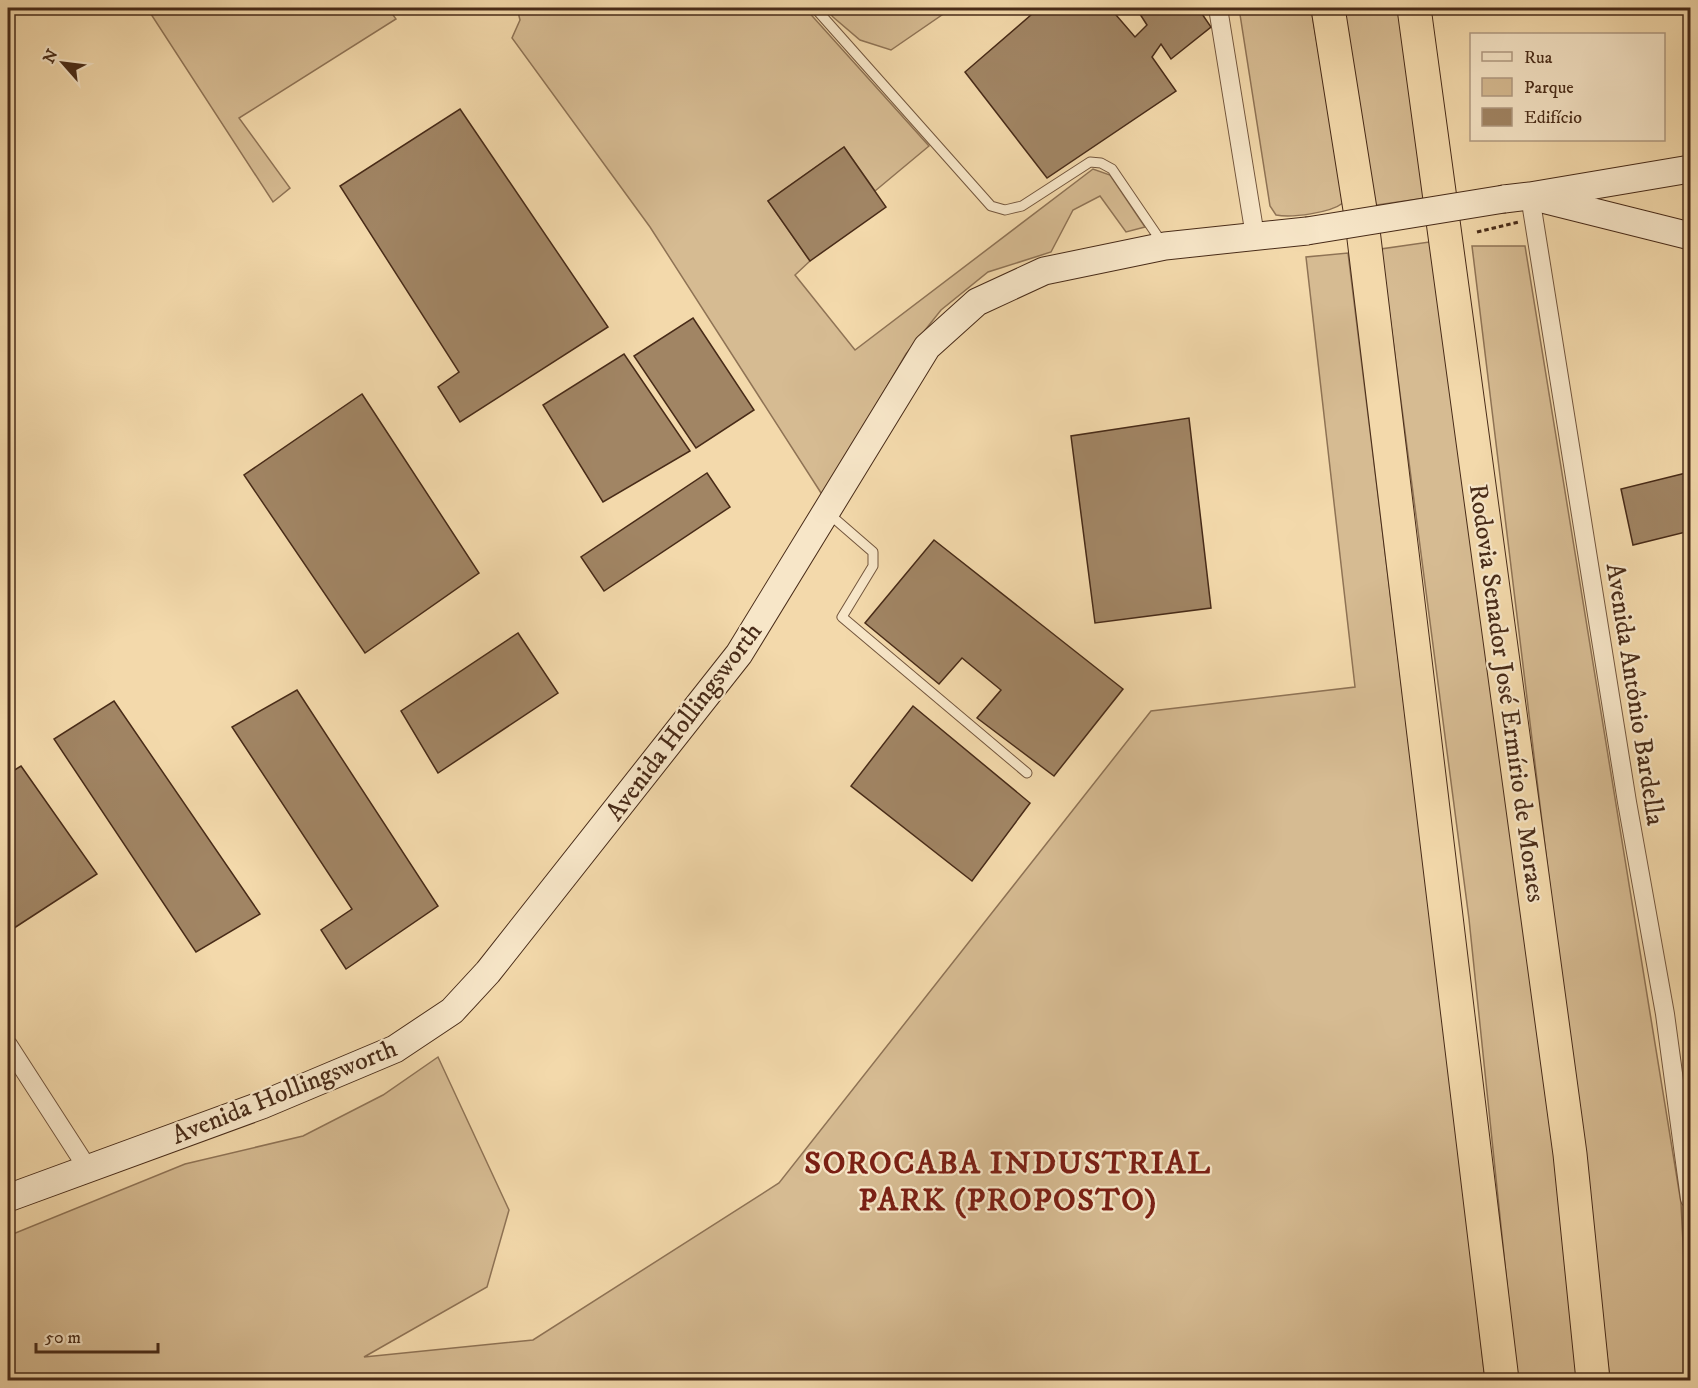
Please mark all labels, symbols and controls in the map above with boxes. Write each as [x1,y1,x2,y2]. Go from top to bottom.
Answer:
north arrow [33,33,93,93]
legend [1470,33,1665,141]
text: N [39,46,63,67]
text: Rua [1524,47,1553,69]
text: Parque [1524,77,1574,99]
text: Edifício [1524,107,1582,129]
street label: Rodovia Senador José Ermírio de Moraes [1461,482,1552,904]
street label: Avenida Antônio Bardella [1597,561,1672,828]
street label: Avenida Hollingsworth [599,616,770,828]
street label: Avenida Hollingsworth [167,1032,402,1153]
district label: SOROCABA INDUSTRIAL PARK (PROPOSTO) [804,1144,1212,1221]
scale bar [36,1316,158,1354]
text: 50 m [45,1327,81,1349]

